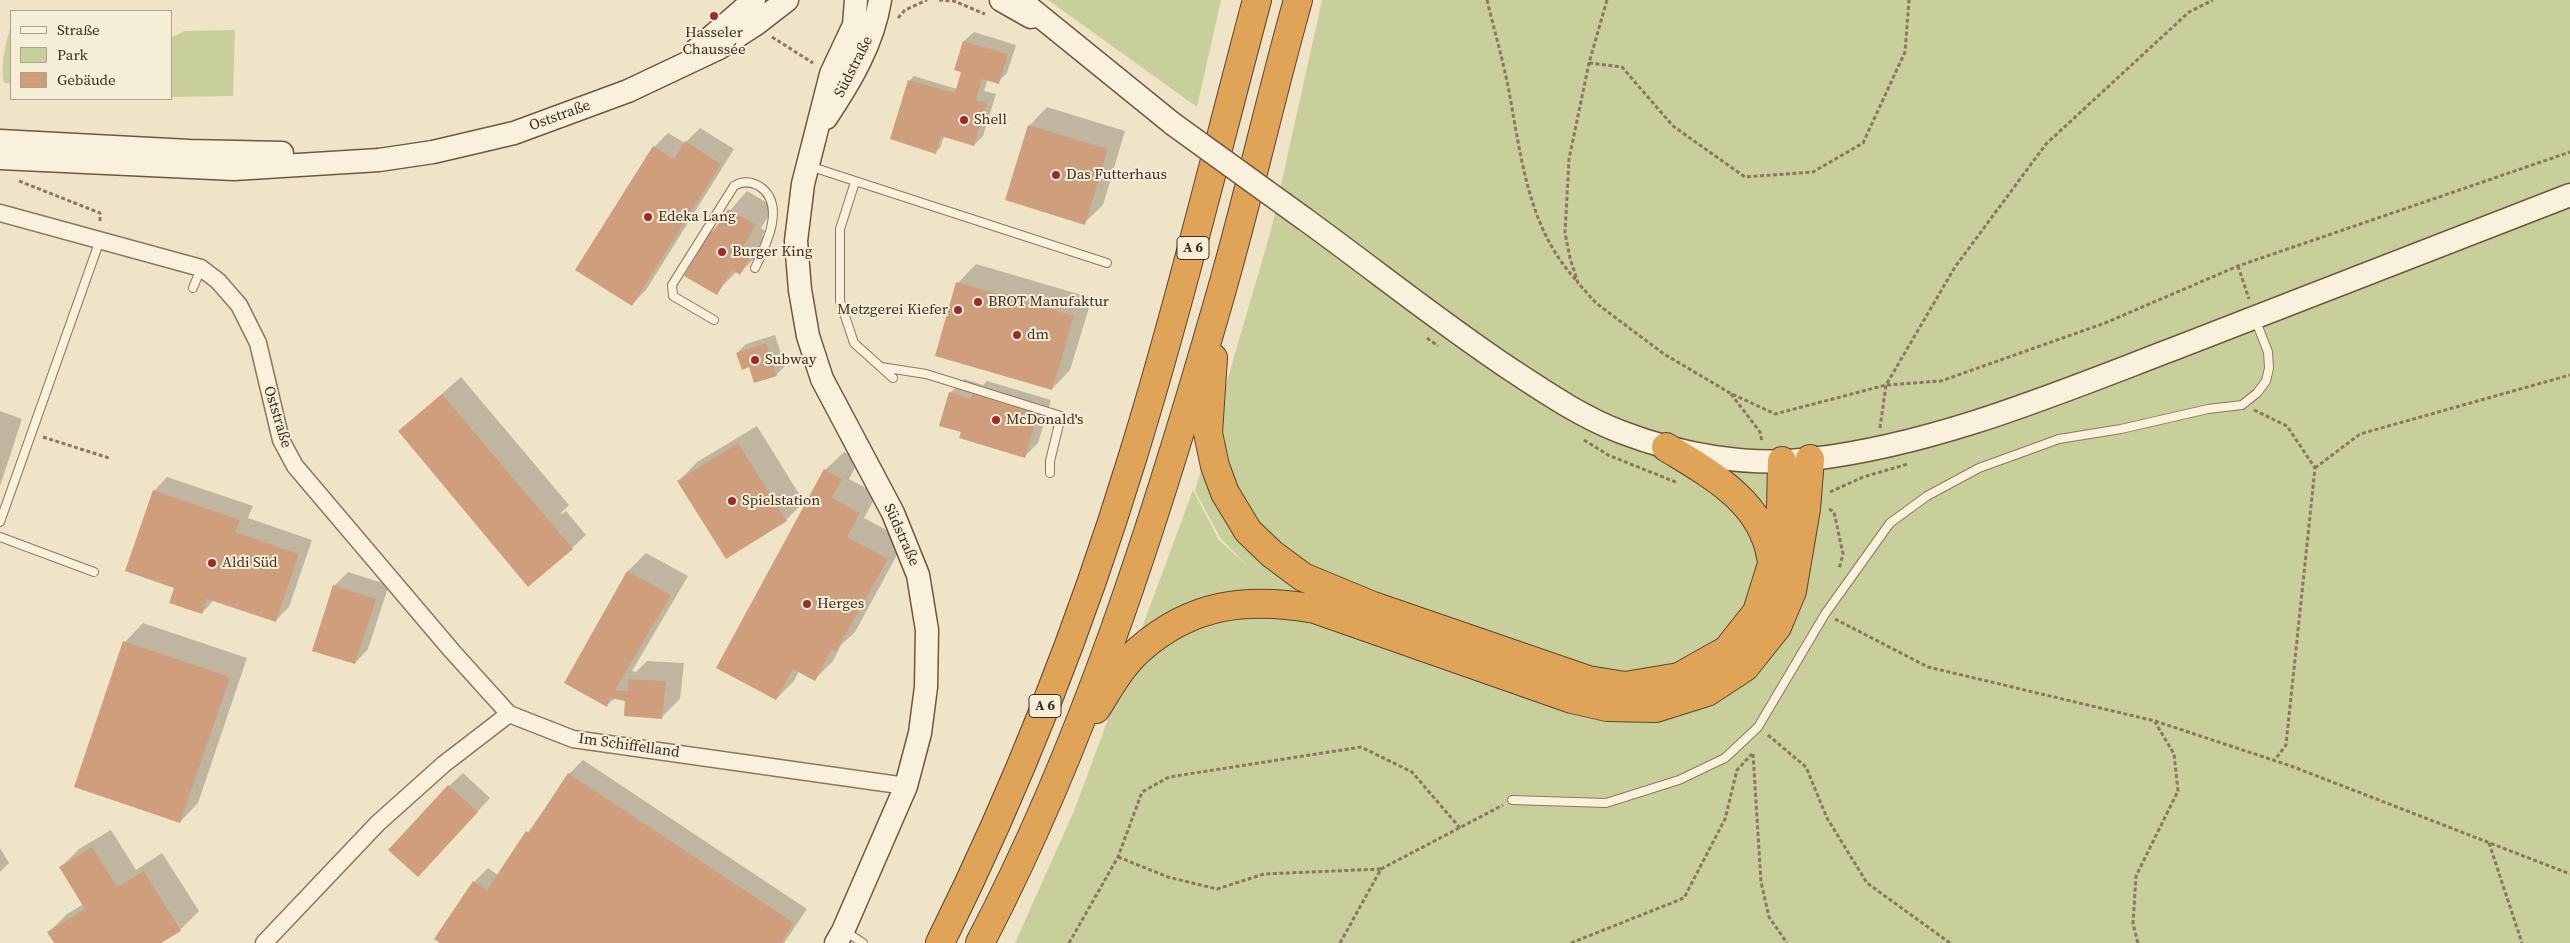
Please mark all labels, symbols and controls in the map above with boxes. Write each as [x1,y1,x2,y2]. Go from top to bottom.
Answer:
legend [10,10,172,100]
marker: Hasseler Chaussée [708,10,720,22]
text: Straße [57,19,100,40]
place label: Hasseler Chaussée [682,24,746,59]
street label: Südstraße [831,33,877,101]
text: Park [57,44,88,65]
text: Gebäude [57,69,116,90]
street label: Oststraße [527,97,593,135]
place label: Shell [974,111,1007,129]
marker: Shell [958,114,970,126]
place label: Das Futterhaus [1066,166,1167,184]
marker: Das Futterhaus [1050,169,1062,181]
place label: Edeka Lang [658,208,736,226]
marker: Edeka Lang [642,211,654,223]
road number: A 6 [1177,237,1209,260]
place label: Burger King [732,243,813,261]
marker: Burger King [716,246,728,258]
place label: BROT Manufaktur [988,293,1109,311]
marker: BROT Manufaktur [972,296,984,308]
place label: Metzgerei Kiefer [837,301,948,319]
marker: Metzgerei Kiefer [952,304,964,316]
place label: dm [1027,326,1049,344]
marker: dm [1011,329,1023,341]
place label: Subway [765,351,816,369]
marker: Subway [749,354,761,366]
street label: Oststraße [259,384,295,450]
place label: McDonald's [1006,411,1083,429]
marker: McDonald's [990,414,1002,426]
place label: Spielstation [742,492,820,510]
marker: Spielstation [726,495,738,507]
street label: Südstraße [879,501,923,569]
place label: Aldi Süd [222,554,278,572]
marker: Aldi Süd [206,557,218,569]
place label: Herges [817,595,864,613]
marker: Herges [801,598,813,610]
road number: A 6 [1029,694,1061,718]
street label: Im Schiffelland [577,730,681,762]

